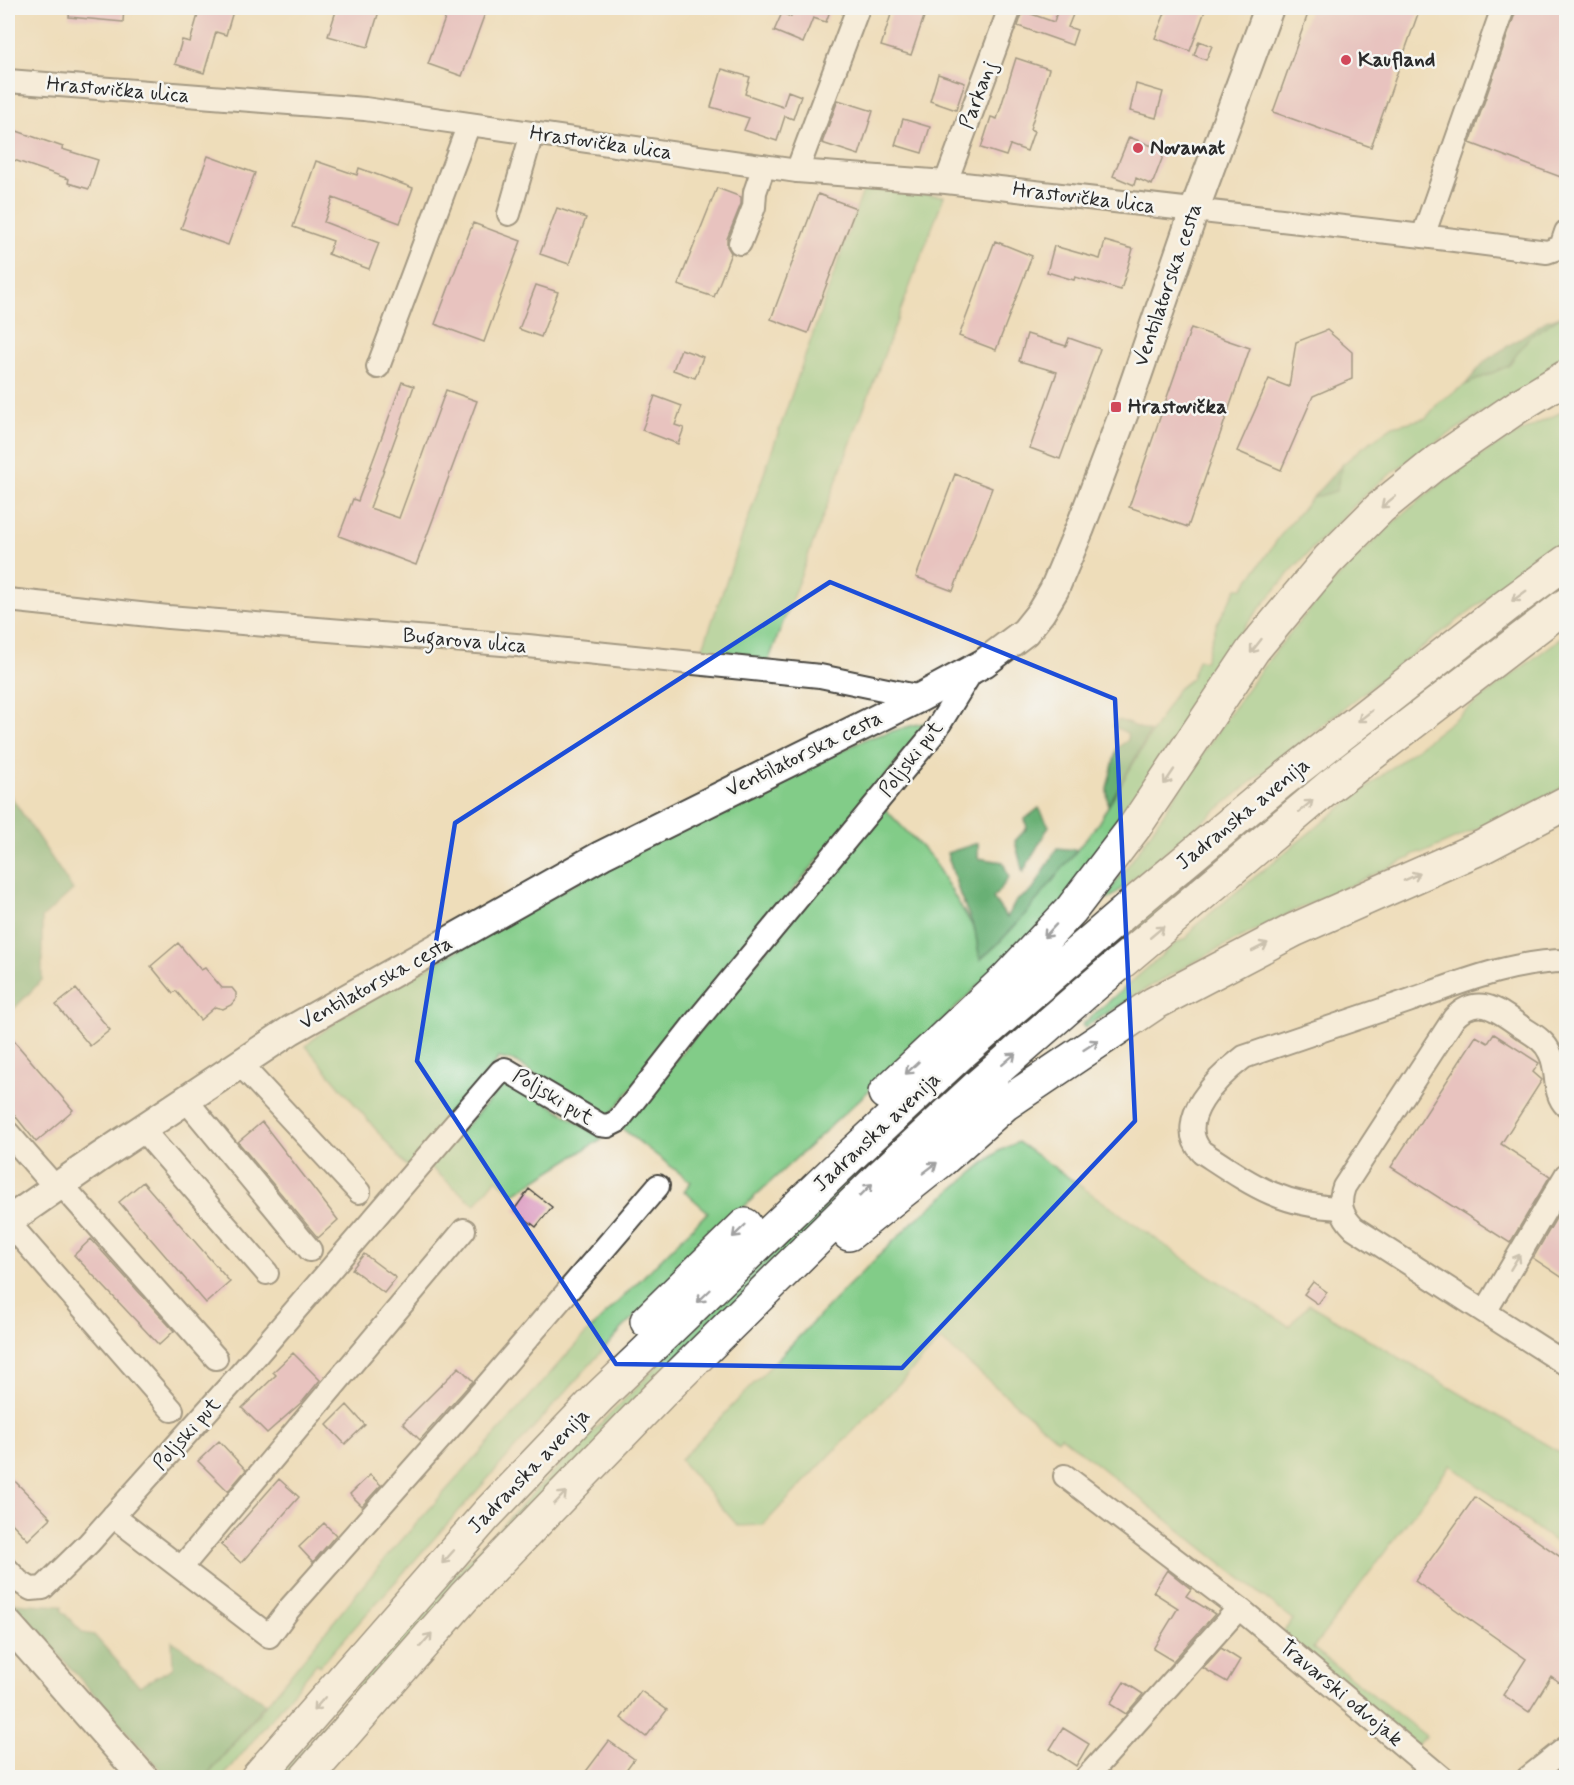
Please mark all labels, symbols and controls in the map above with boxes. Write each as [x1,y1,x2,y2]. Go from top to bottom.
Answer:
place label: Kaufland [1358,46,1435,74]
marker: Kaufland [1339,53,1353,67]
street label: Parkanj [953,57,1003,133]
street label: Hrastovička ulica [45,70,191,110]
street label: Hrastovička ulica [528,119,674,167]
place label: Novamat [1150,134,1225,162]
marker: Novamat [1131,141,1145,155]
street label: Hrastovička ulica [1011,175,1157,221]
street label: Ventilatorska cesta [1127,200,1209,370]
place label: Hrastovička [1128,393,1227,421]
marker: Hrastovička [1109,400,1123,414]
one-way arrow [1380,495,1396,508]
one-way arrow [1511,590,1527,602]
street label: Bugarova ulica [401,622,528,662]
one-way arrow [1250,638,1263,654]
street label: Ventilatorska cesta [721,704,887,804]
one-way arrow [1357,709,1373,722]
street label: Poljski put [872,715,950,803]
street label: Jadranska avenija [1170,751,1316,877]
one-way arrow [1163,768,1175,784]
one-way arrow [1298,799,1313,813]
one-way arrow [1403,871,1421,882]
one-way arrow [1043,924,1058,939]
one-way arrow [1149,925,1165,938]
street label: Ventilatorska cesta [294,929,458,1037]
one-way arrow [1250,941,1268,952]
one-way arrow [1083,1039,1099,1051]
one-way arrow [1002,1052,1017,1066]
one-way arrow [904,1061,919,1075]
street label: Poljski put [507,1062,599,1132]
street label: Jadranska avenija [807,1066,947,1198]
one-way arrow [922,1162,938,1175]
one-way arrow [858,1183,873,1198]
one-way arrow [732,1223,747,1238]
one-way arrow [1510,1253,1522,1270]
one-way arrow [697,1289,712,1304]
street label: Poljski put [147,1391,228,1477]
street label: Jadranska avenija [462,1402,596,1540]
one-way arrow [553,1490,567,1505]
one-way arrow [441,1549,455,1564]
one-way arrow [419,1633,433,1648]
street label: Travarski odvojak [1273,1633,1409,1753]
one-way arrow [312,1696,326,1711]

